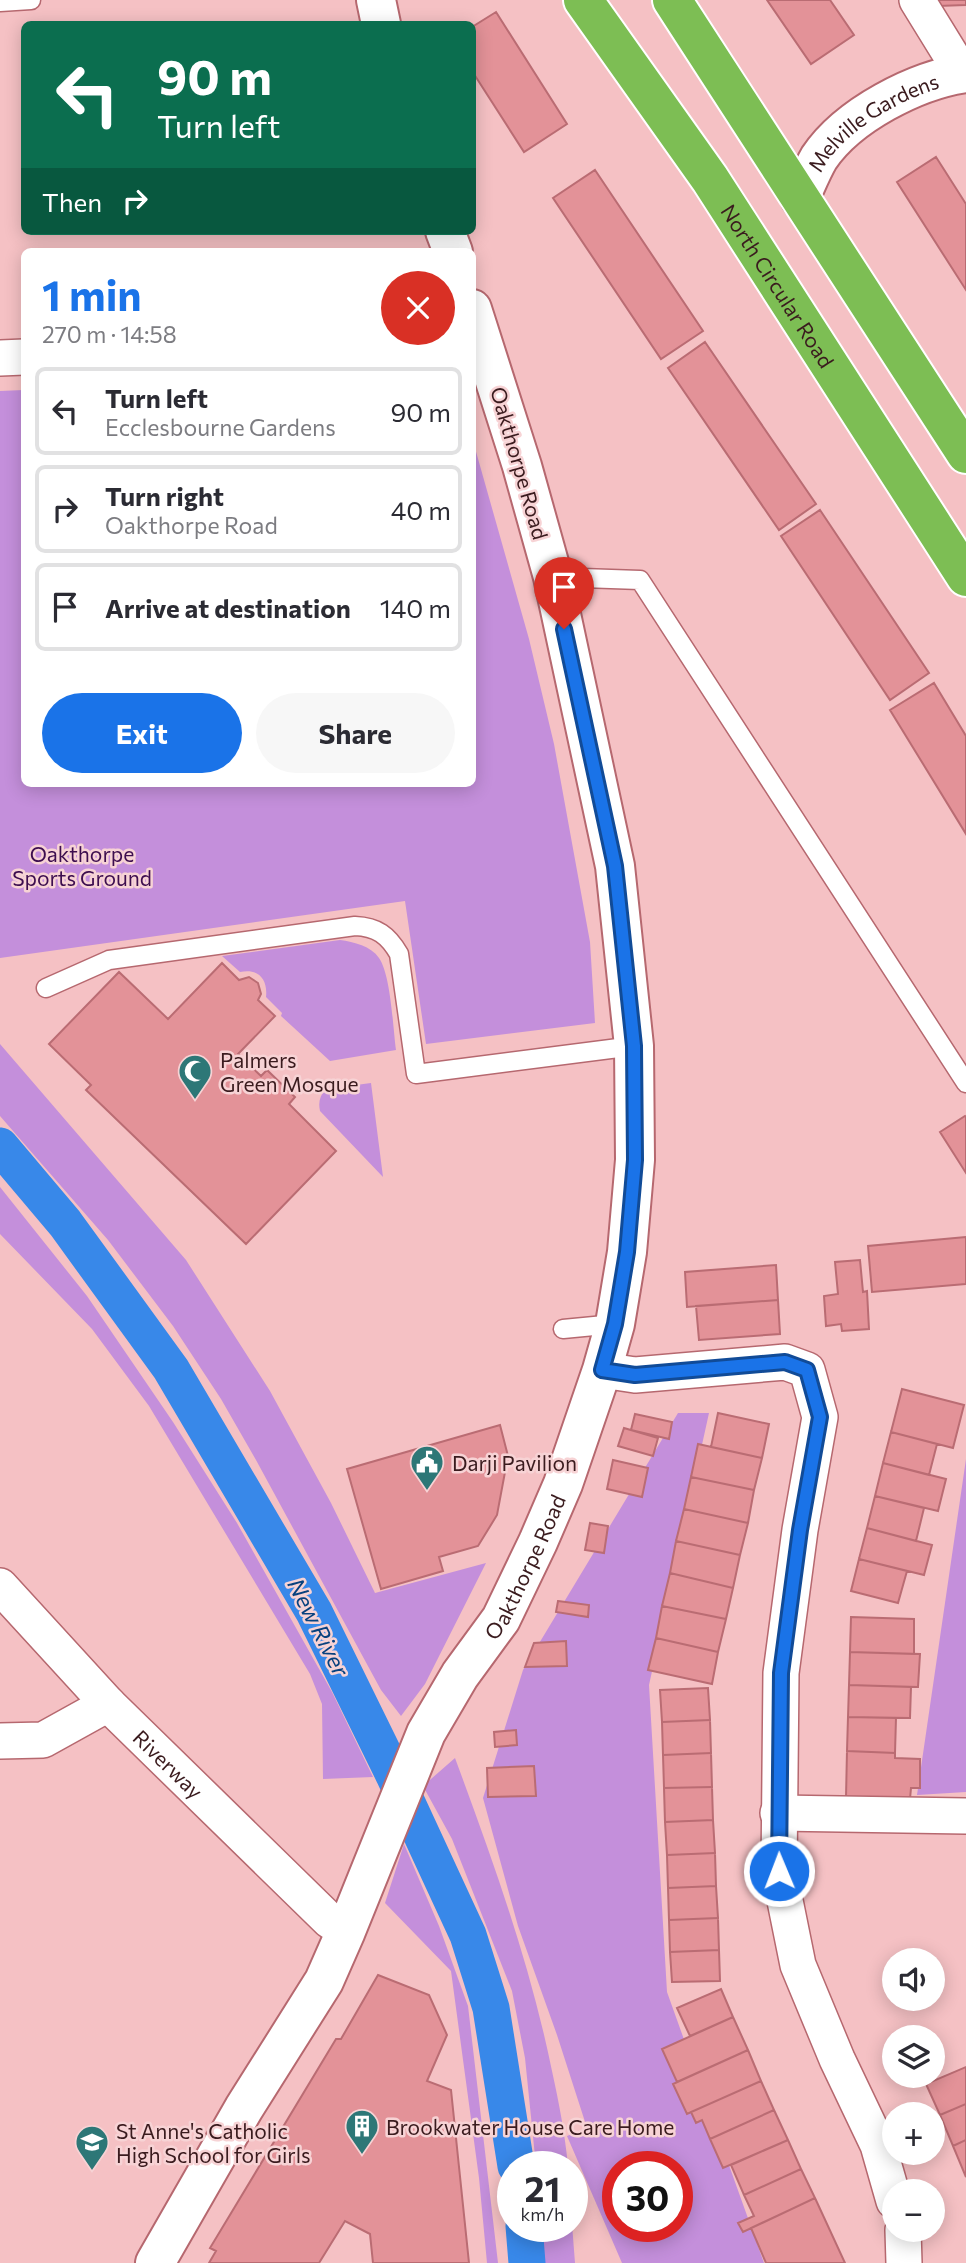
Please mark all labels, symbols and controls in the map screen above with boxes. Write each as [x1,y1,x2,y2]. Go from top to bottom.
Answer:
text: 90 m [157,45,272,105]
icon: left [42,49,133,140]
street label: Melville Gardens [802,67,941,175]
text: Turn left [157,105,281,145]
icon: right [116,182,154,220]
text: Then [42,186,102,217]
street label: North Circular Road [717,199,840,372]
text: 1 min [42,268,142,320]
button: close [381,271,455,345]
text: 270 m · 14:58 [42,320,177,348]
text: Turn left [105,382,208,413]
street label: Oakthorpe Road [486,384,554,542]
icon: left [46,392,84,430]
text: 90 m [391,396,451,427]
text: Ecclesbourne Gardens [105,413,336,441]
text: Turn right [105,480,224,511]
icon: right [46,490,84,528]
text: 40 m [391,494,451,525]
text: Oakthorpe Road [105,511,278,539]
pin [534,557,594,629]
icon: arrive [545,568,583,606]
icon: arrive [46,588,84,626]
text: Arrive at destination [105,592,351,623]
text: 140 m [380,592,451,623]
button: Exit [42,693,242,773]
button: Share [256,693,455,773]
park label: Oakthorpe Sports Ground [12,841,152,890]
place label: Palmers Green Mosque [220,1047,359,1096]
mosque icon: Palmers Green Mosque [176,1052,214,1101]
public building icon: Darji Pavilion [408,1443,446,1492]
place label: Darji Pavilion [452,1450,577,1475]
street label: Oakthorpe Road [478,1490,570,1644]
water label: New River [282,1573,356,1681]
street label: Riverway [129,1724,209,1803]
position arrow [742,1834,816,1908]
map controls [882,1948,945,2242]
button: sound [882,1948,945,2011]
button: layers [882,2025,945,2088]
button: + [882,2102,945,2165]
building icon: Brookwater House Care Home [343,2107,381,2156]
place label: Brookwater House Care Home [386,2114,674,2139]
place label: St Anne's Catholic High School for Girls [116,2118,311,2167]
school or university icon: St Anne's Catholic High School for Girls [73,2123,111,2172]
speed limit sign: 30 [602,2151,693,2242]
text: 21 [525,2166,560,2209]
button: − [882,2179,945,2242]
text: km/h [521,2203,564,2225]

